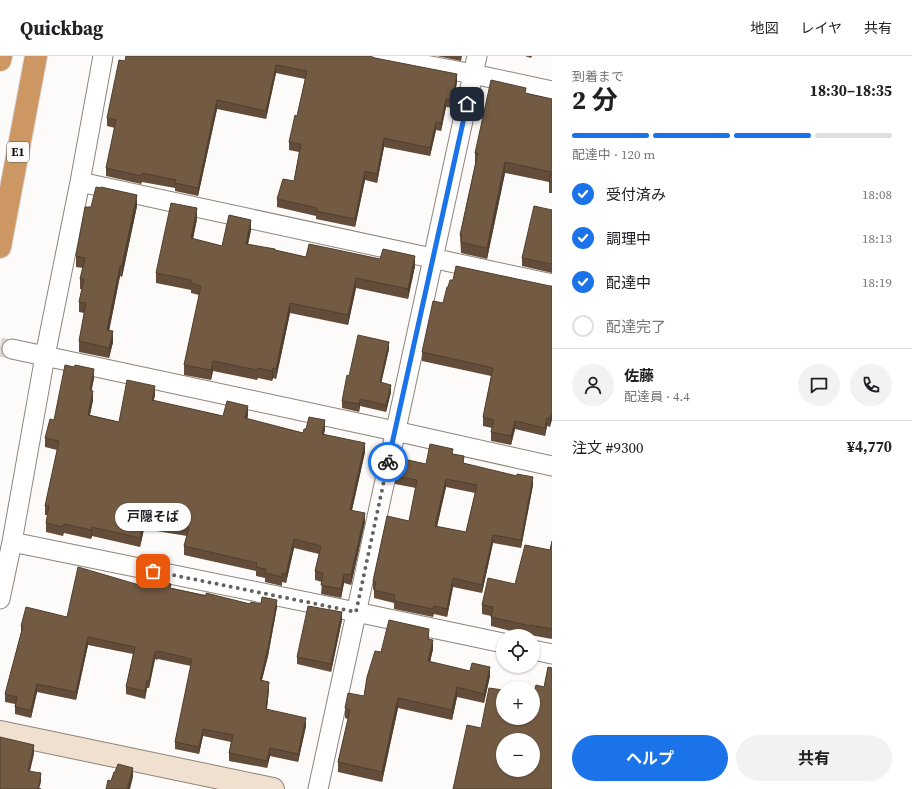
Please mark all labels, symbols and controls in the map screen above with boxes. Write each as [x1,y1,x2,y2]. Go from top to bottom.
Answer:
text: Quickbag [20,15,103,41]
text: 地図 [750,18,778,38]
text: レイヤ [800,18,842,38]
text: 共有 [864,18,892,38]
text: 到着まで [572,68,624,85]
text: 18:30–18:35 [810,80,892,101]
text: 2 分 [572,82,618,118]
pin [450,87,484,121]
icon: home [456,93,478,115]
road number: E1 [7,142,29,162]
text: 配達中 · 120 m [572,146,655,163]
icon: check [572,183,594,205]
text: 受付済み [606,184,666,205]
text: 18:08 [862,186,892,203]
icon: check [572,227,594,249]
text: 調理中 [606,228,651,249]
text: 18:13 [862,230,892,247]
icon: check [572,271,594,293]
text: 配達中 [606,272,651,293]
text: 18:19 [862,274,892,291]
text: 配達完了 [606,316,666,337]
button: person [572,364,614,406]
button: chat [798,364,840,406]
button: phone [850,364,892,406]
text: 佐藤 [624,365,654,386]
text: 配達員 · 4.4 [624,388,690,405]
text: ¥4,770 [847,436,892,457]
text: 注文 #9300 [572,437,643,458]
courier [368,442,408,482]
icon: bike [377,451,399,473]
callout: 戸隠そば [115,503,191,531]
text: 戸隠そば [127,508,179,525]
pin [136,554,170,588]
icon: bag [142,560,164,582]
map controls [496,629,540,777]
button: locate [496,629,540,673]
button: + [496,681,540,725]
button: − [496,733,540,777]
button: ヘルプ [572,735,728,781]
button: 共有 [736,735,892,781]

